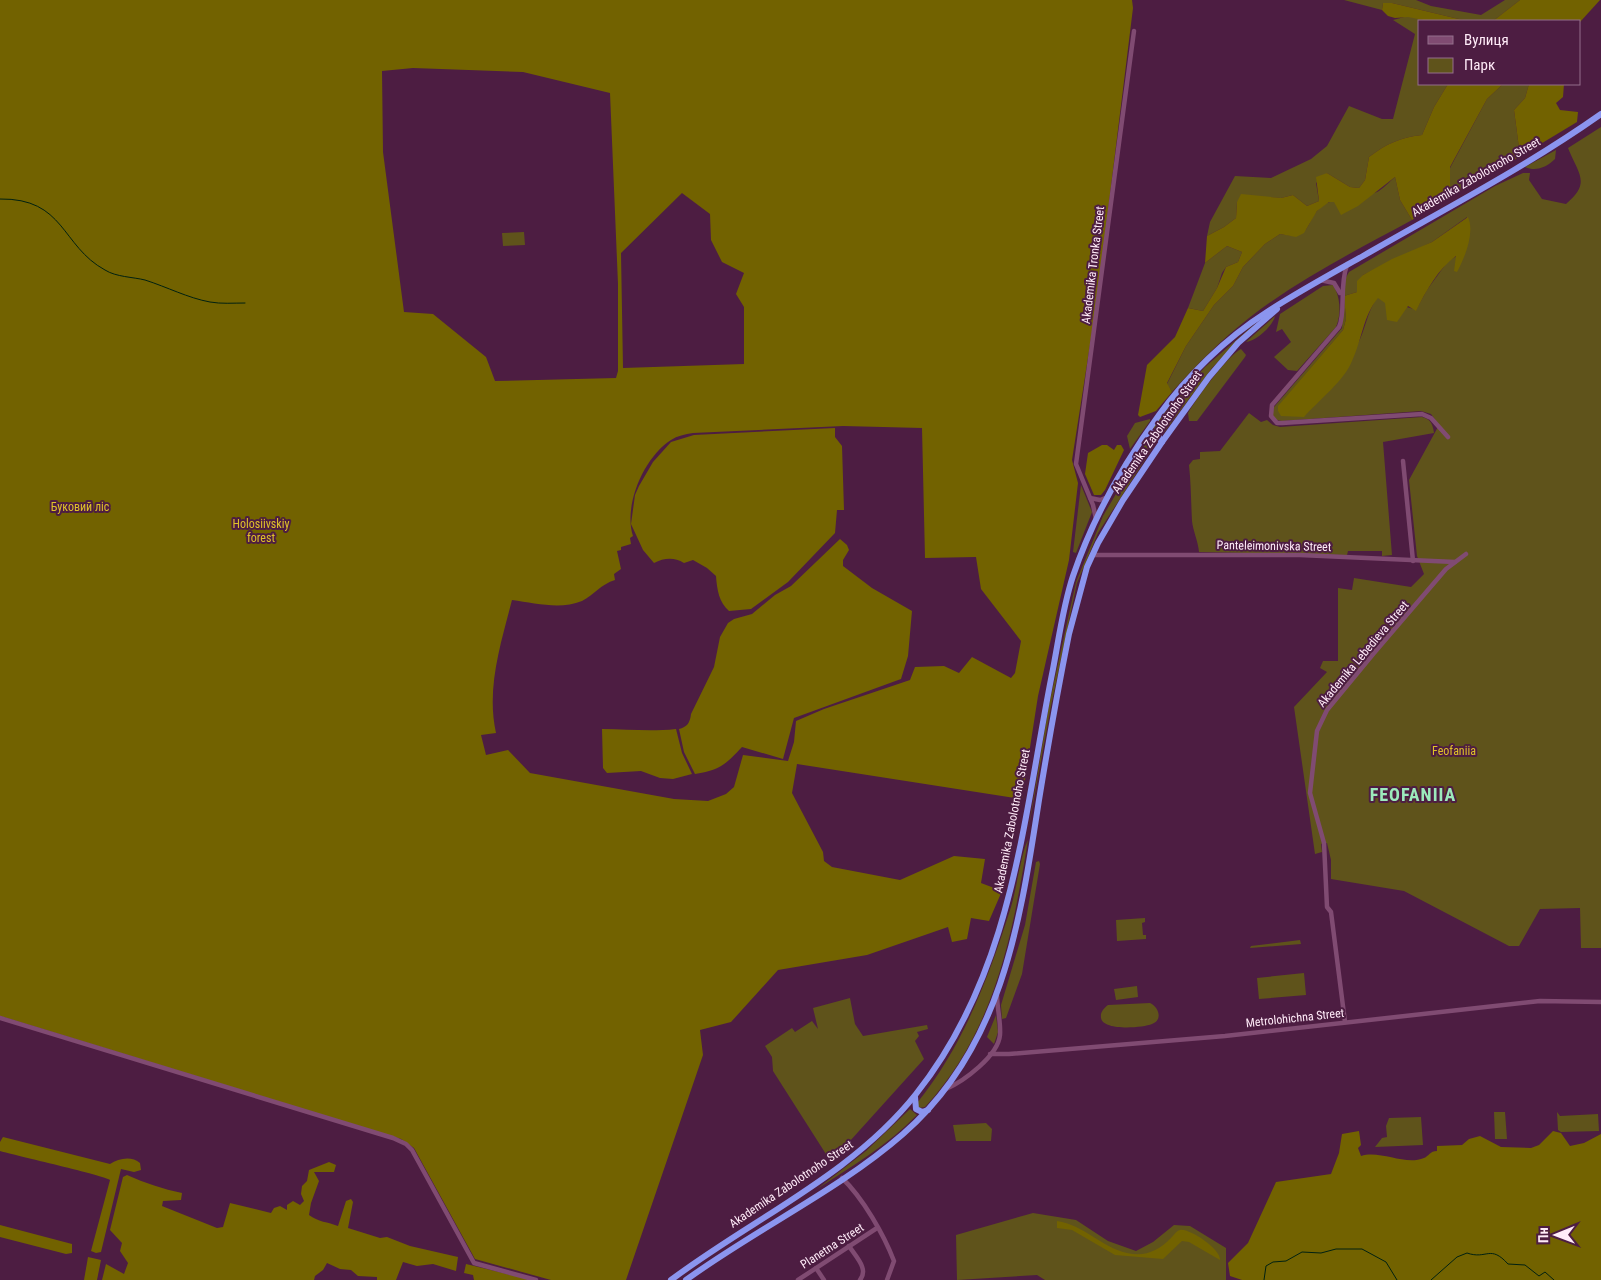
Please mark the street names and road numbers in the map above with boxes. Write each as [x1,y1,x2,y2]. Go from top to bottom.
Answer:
street label: Akademika Zabolotnoho Street [1409,134,1543,220]
street label: Akademika Tronka Street [1079,205,1107,325]
street label: Akademika Zabolotnoho Street [1109,368,1205,496]
street label: Panteleimonivska Street [1217,538,1332,554]
street label: Akademika Lebedieva Street [1315,598,1412,710]
street label: Akademika Zabolotnoho Street [991,747,1033,894]
street label: Metrolohichna Street [1245,1006,1345,1030]
street label: Akademika Zabolotnoho Street [726,1137,856,1231]
street label: Planetna Street [798,1220,867,1272]

